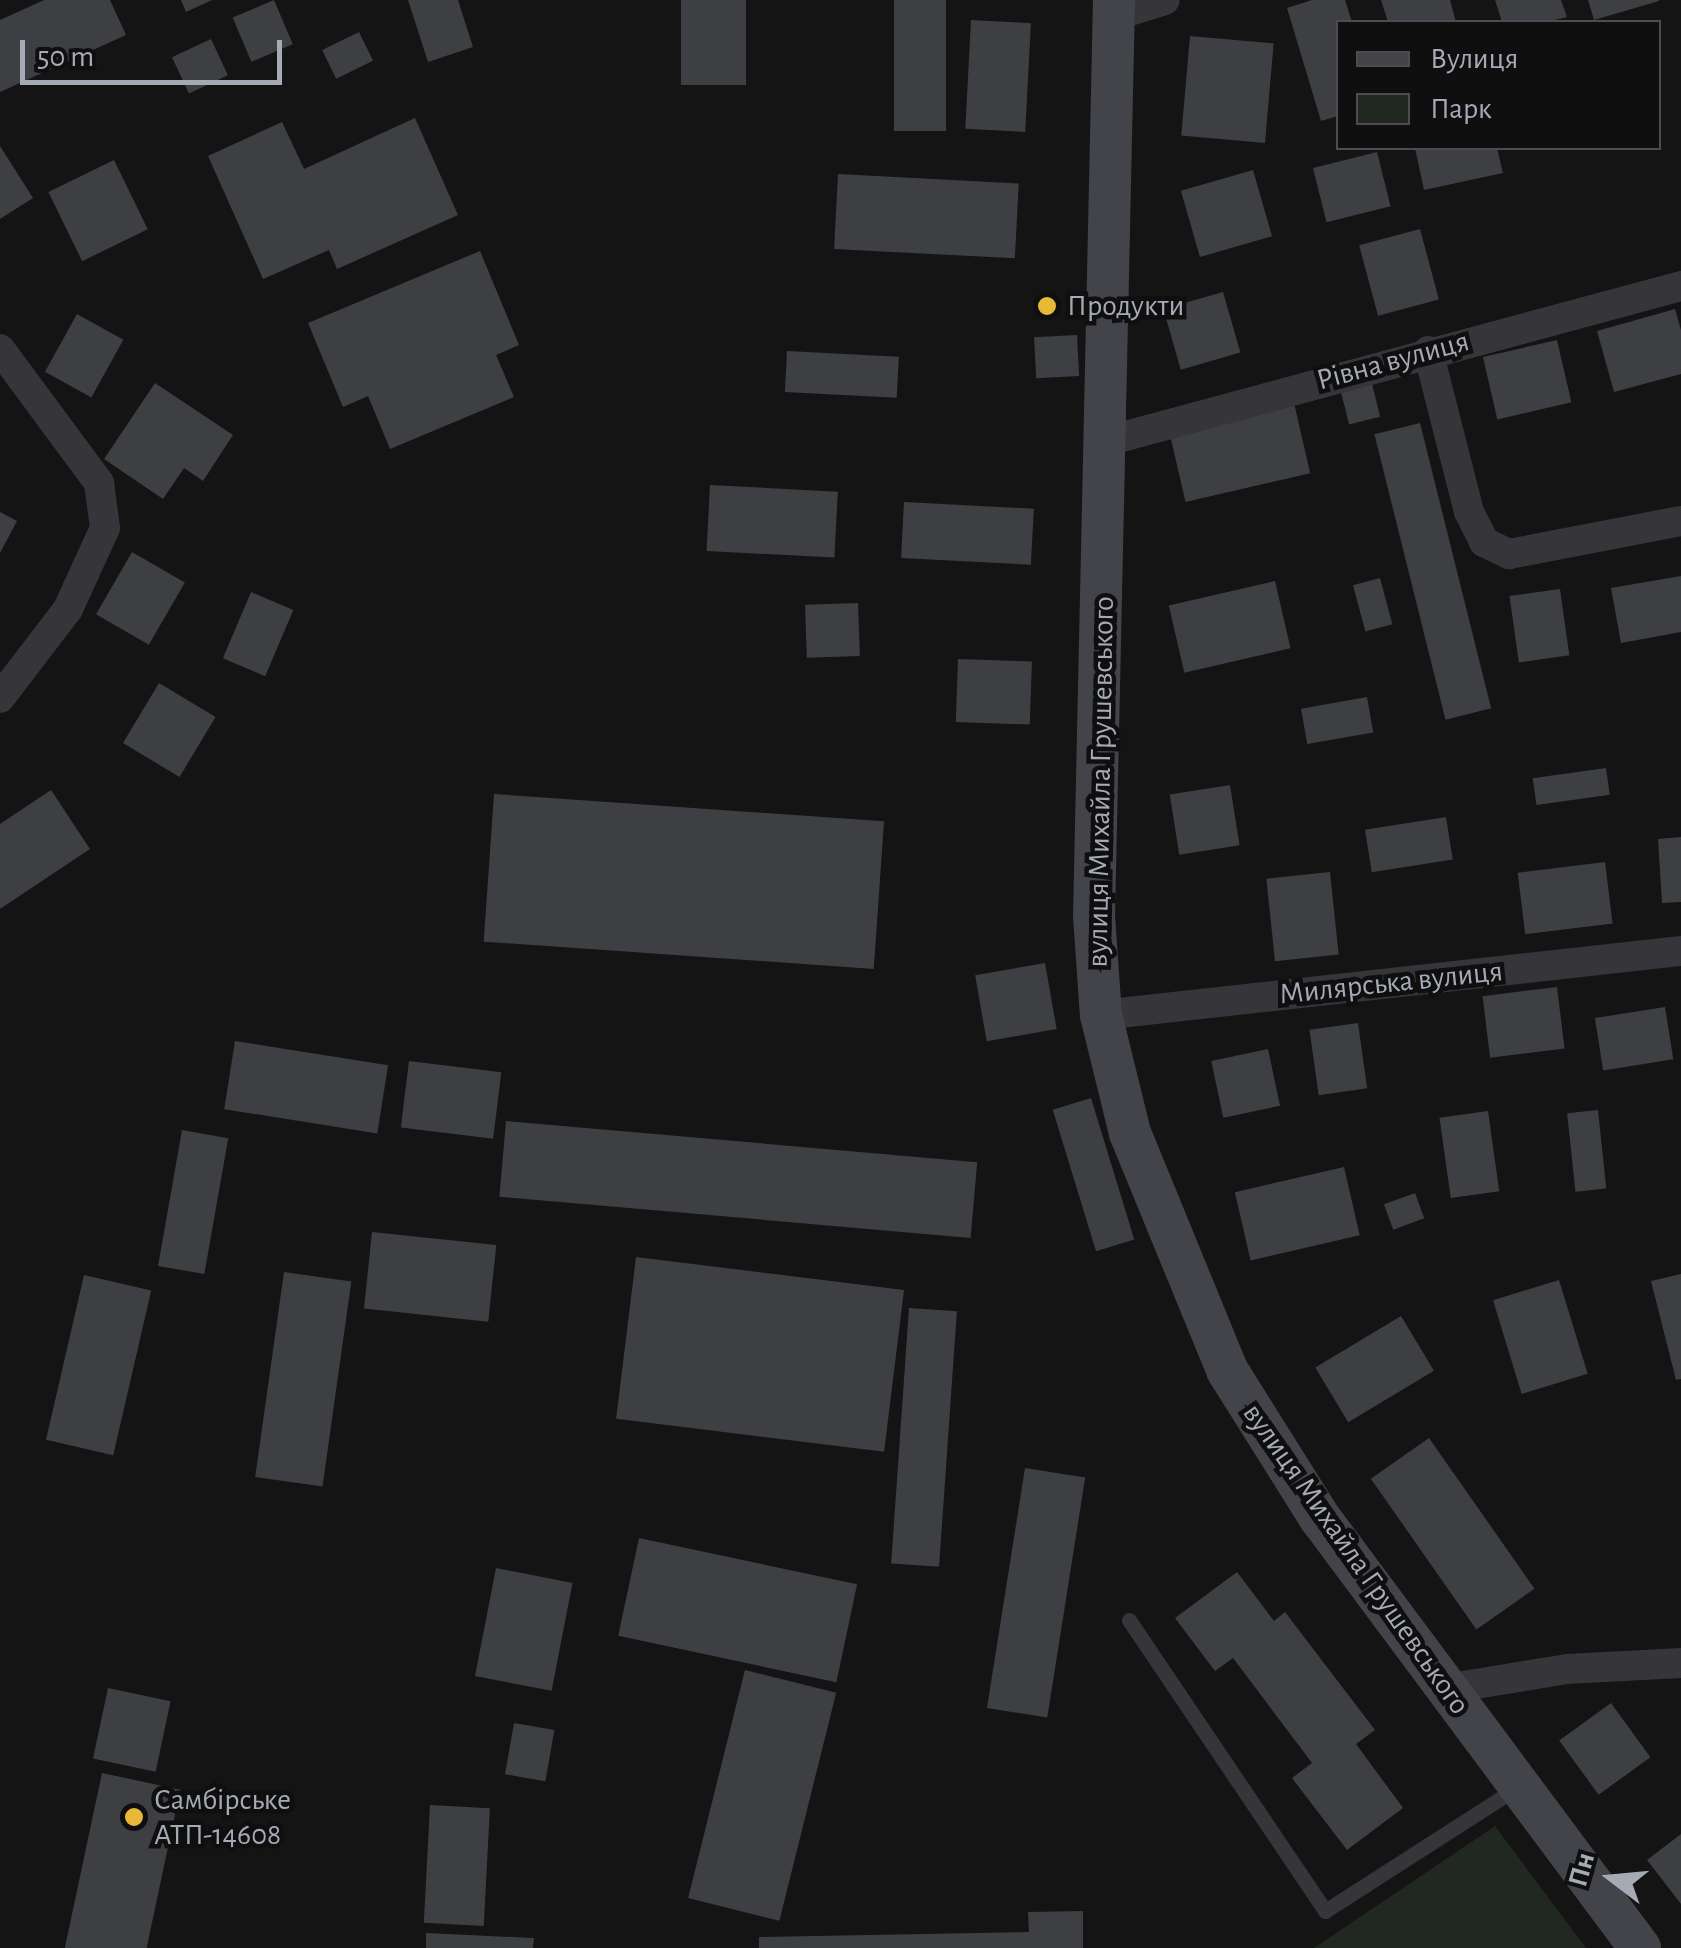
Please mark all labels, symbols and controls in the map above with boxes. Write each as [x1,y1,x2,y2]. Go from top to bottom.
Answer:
scale bar [25,20,288,82]
legend [1336,20,1661,150]
text: 50 m [37,42,94,72]
text: Вулиця [1430,44,1518,74]
text: Парк [1430,94,1492,124]
place label: Продукти [1067,288,1184,324]
marker: Продукти [1036,295,1058,317]
street label: Рівна вулиця [1313,323,1473,399]
street label: вулиця Михайла Грушевського [1080,596,1122,968]
street label: Милярська вулиця [1277,953,1505,1013]
street label: вулиця Михайла Грушевського [1235,1397,1477,1721]
place label: Самбірське АТП-14608 [154,1782,291,1852]
marker: Самбірське АТП-14608 [123,1806,145,1828]
north arrow [1561,1828,1661,1928]
text: Пн [1564,1849,1600,1890]

